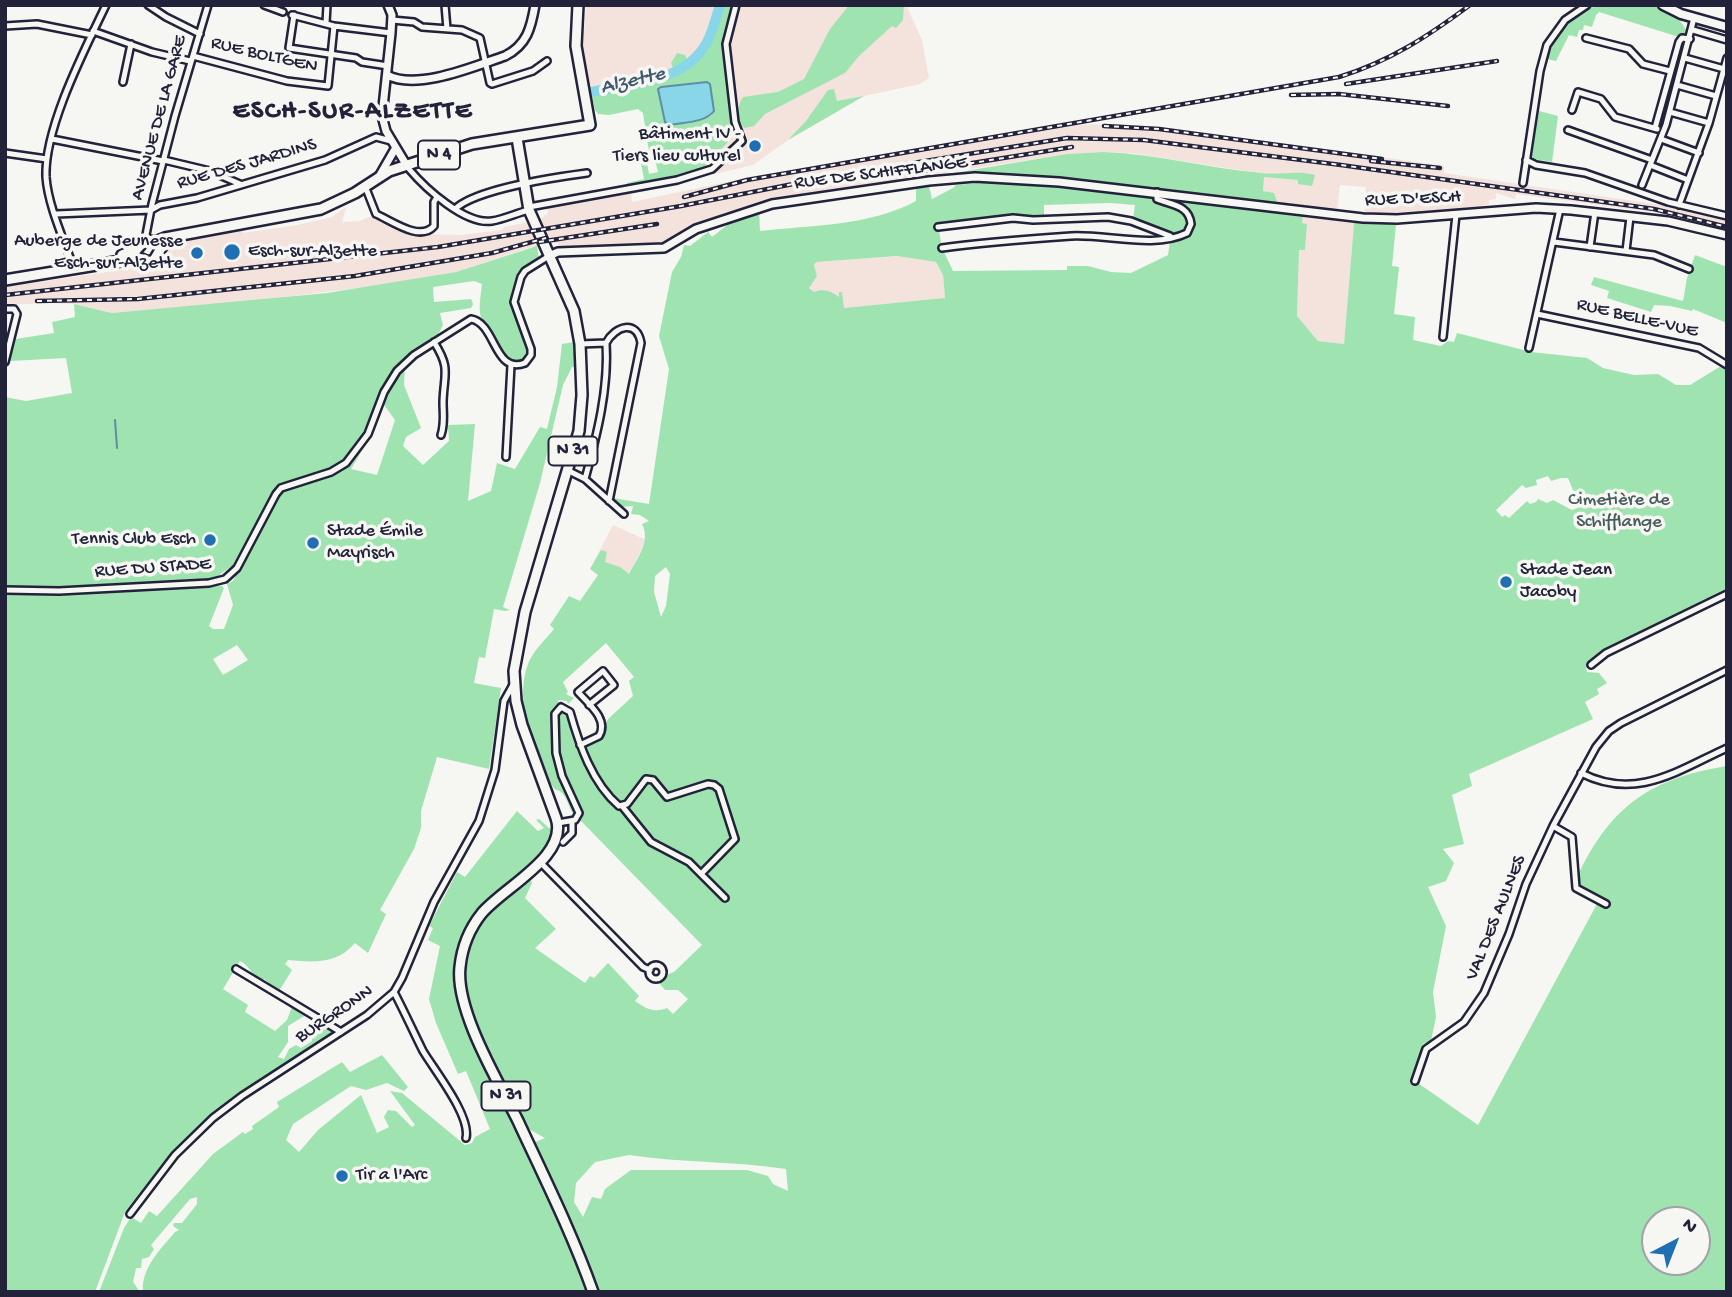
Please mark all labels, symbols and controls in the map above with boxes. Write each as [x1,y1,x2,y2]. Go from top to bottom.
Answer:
street label: AVENUE DE LA GARE [127,33,193,203]
street label: RUE BOLTGEN [208,33,320,79]
water label: Alzette [598,62,668,102]
district label: ESCH-SUR-ALZETTE [235,97,471,129]
place label: Bâtiment IV - Tiers lieu culturel [613,124,741,168]
street label: RUE DES JARDINS [175,134,319,196]
marker: Bâtiment IV - Tiers lieu culturel [747,138,763,154]
road number: N 4 [418,140,460,170]
street label: RUE DE SCHIFFLANGE [793,152,969,196]
street label: RUE D'ESCH [1365,187,1461,213]
place label: Auberge de Jeunesse Esch-sur-Alzette [14,231,183,275]
place label: Esch-sur-Alzette [248,241,377,263]
marker: Esch-sur-Alzette [222,242,242,262]
marker: Auberge de Jeunesse Esch-sur-Alzette [189,245,205,261]
street label: RUE BELLE-VUE [1574,294,1700,344]
road number: N 31 [548,436,598,466]
park label: Cimetière de Schifflange [1568,490,1670,534]
place label: Stade Émile Mayrisch [327,521,423,565]
place label: Tennis Club Esch [72,529,196,551]
marker: Tennis Club Esch [202,532,218,548]
marker: Stade Émile Mayrisch [305,535,321,551]
street label: RUE DU STADE [94,554,212,584]
place label: Stade Jean Jacoby [1520,560,1612,604]
marker: Stade Jean Jacoby [1498,574,1514,590]
street label: VAL DES AULNES [1462,852,1532,984]
street label: BURGRONN [292,981,378,1049]
road number: N 31 [482,1082,530,1111]
place label: Tir a l'Arc [356,1165,427,1187]
marker: Tir a l'Arc [334,1168,350,1184]
north arrow [1641,1206,1711,1276]
text: N [1677,1214,1701,1239]

